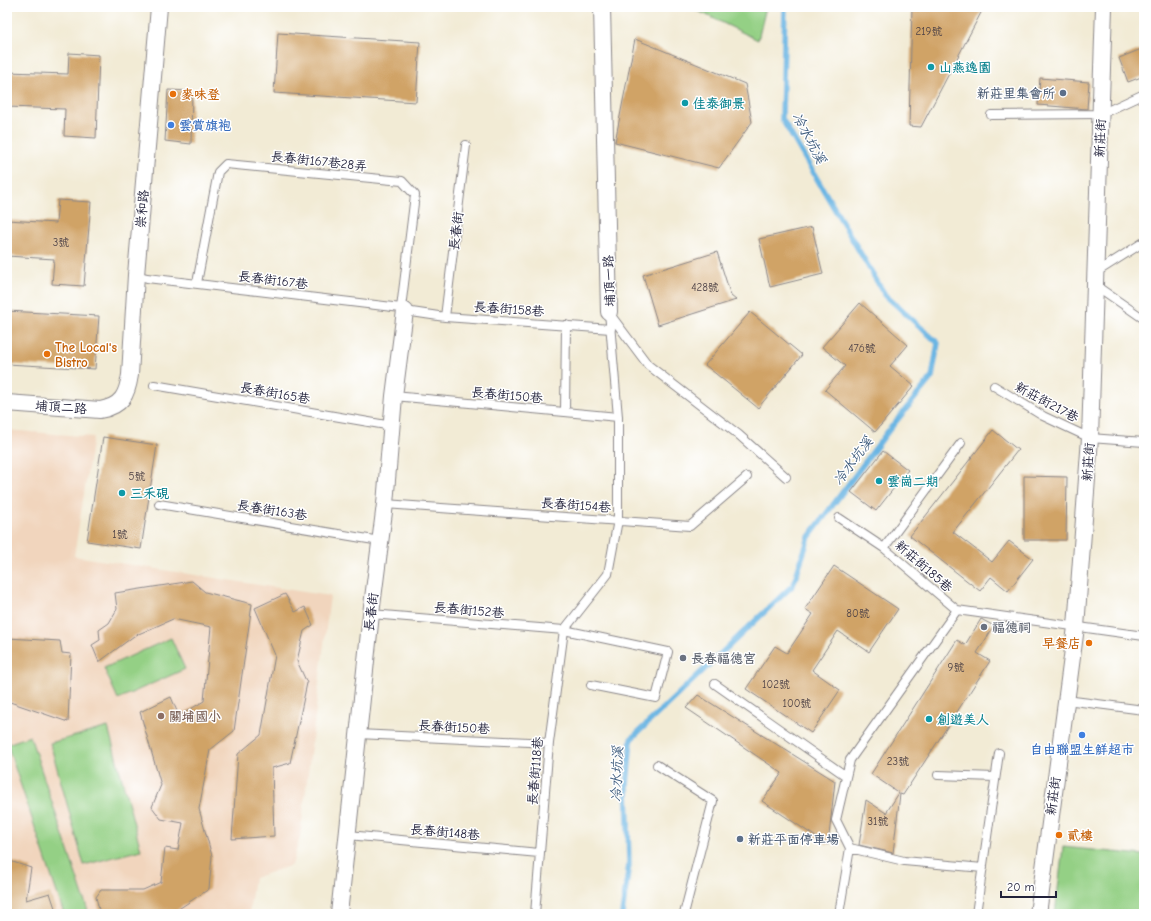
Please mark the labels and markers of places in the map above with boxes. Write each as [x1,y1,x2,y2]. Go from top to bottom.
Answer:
place label: 山燕逸園 [939,60,991,75]
marker: 山燕逸園 [926,62,936,72]
place label: 新莊里集會所 [977,86,1055,101]
place label: 麥味登 [181,87,220,102]
marker: 新莊里集會所 [1058,88,1068,98]
marker: 麥味登 [168,89,178,99]
place label: 佳泰御景 [693,96,745,111]
marker: 佳泰御景 [680,98,690,108]
place label: 雲賞旗袍 [179,118,231,133]
marker: 雲賞旗袍 [166,120,176,130]
place label: The Local's Bistro [55,340,118,370]
marker: The Local's Bistro [42,349,52,359]
place label: 雲崗二期 [887,474,939,489]
marker: 雲崗二期 [874,476,884,486]
place label: 三禾硯 [130,486,169,501]
marker: 三禾硯 [117,488,127,498]
place label: 福德祠 [992,620,1031,635]
marker: 福德祠 [979,622,989,632]
place label: 早餐店 [1042,636,1081,651]
marker: 早餐店 [1084,638,1094,648]
place label: 長春福德宮 [691,651,756,666]
marker: 長春福德宮 [678,653,688,663]
place label: 關埔國小 [169,709,221,724]
marker: 關埔國小 [156,711,166,721]
place label: 創遊美人 [937,712,989,727]
marker: 創遊美人 [924,714,934,724]
marker: 自由聯盟生鮮超市 [1077,730,1087,740]
place label: 自由聯盟生鮮超市 [1030,742,1134,757]
place label: 貳樓 [1067,828,1093,843]
marker: 貳樓 [1054,830,1064,840]
place label: 新莊平面停車場 [748,832,839,847]
marker: 新莊平面停車場 [735,834,745,844]

